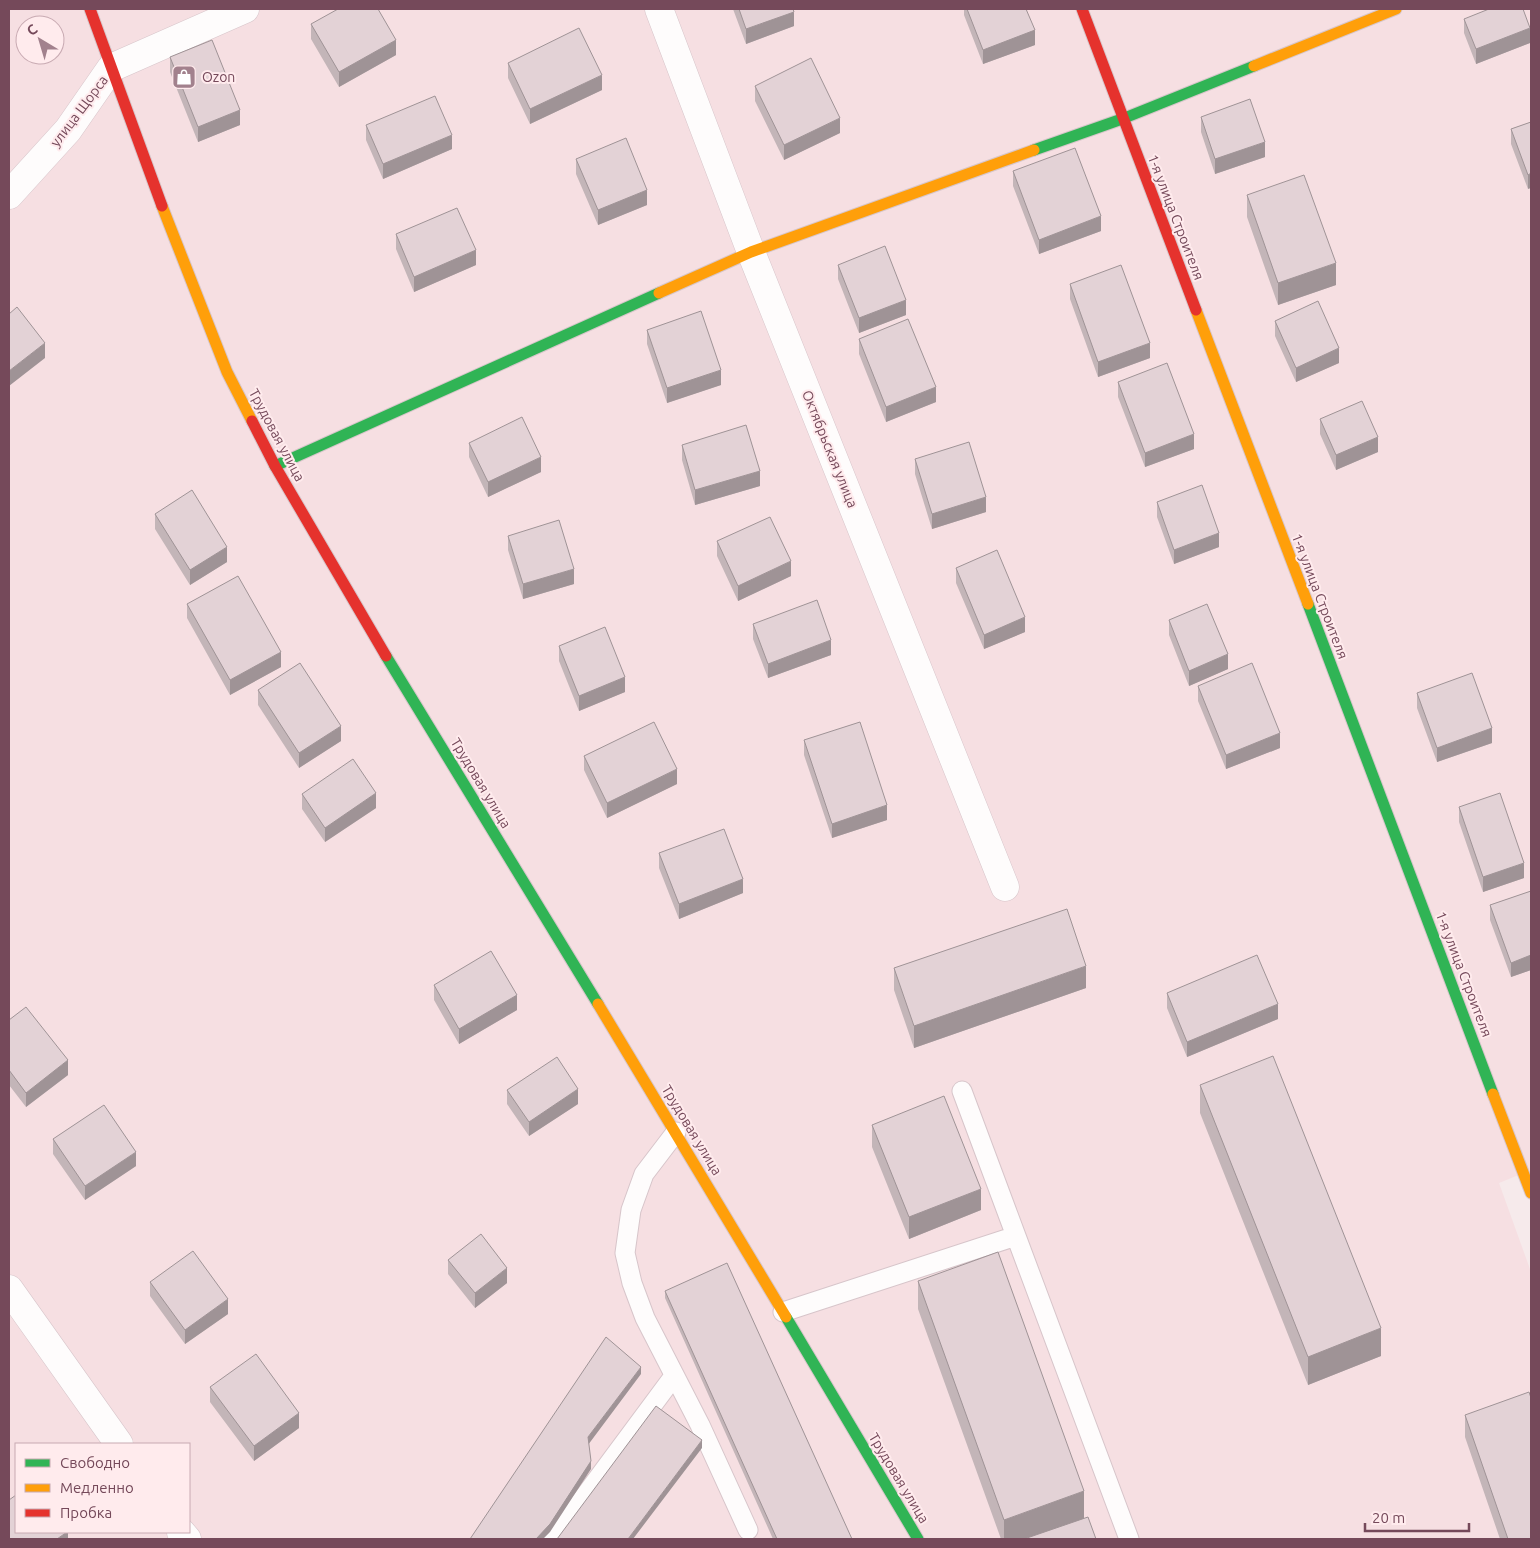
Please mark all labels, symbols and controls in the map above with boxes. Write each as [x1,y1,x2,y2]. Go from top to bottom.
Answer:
north arrow [15,15,65,65]
text: С [24,21,40,39]
shop icon: Ozon [171,64,197,90]
place label: Ozon [202,69,235,85]
street label: улица Щорса [47,72,111,150]
street label: 1-я улица Строителя [1145,152,1207,282]
street label: Трудовая улица [246,386,308,484]
street label: Октябрьская улица [799,388,861,510]
street label: 1-я улица Строителя [1289,531,1351,661]
street label: Трудовая улица [448,735,514,831]
street label: 1-я улица Строителя [1433,909,1495,1039]
street label: Трудовая улица [659,1082,725,1178]
street label: Трудовая улица [866,1430,932,1526]
legend [15,1443,190,1533]
text: Свободно [60,1454,130,1471]
text: Медленно [60,1479,134,1496]
scale bar [1365,1500,1469,1532]
text: Пробка [60,1504,112,1521]
text: 20 m [1372,1509,1405,1526]

